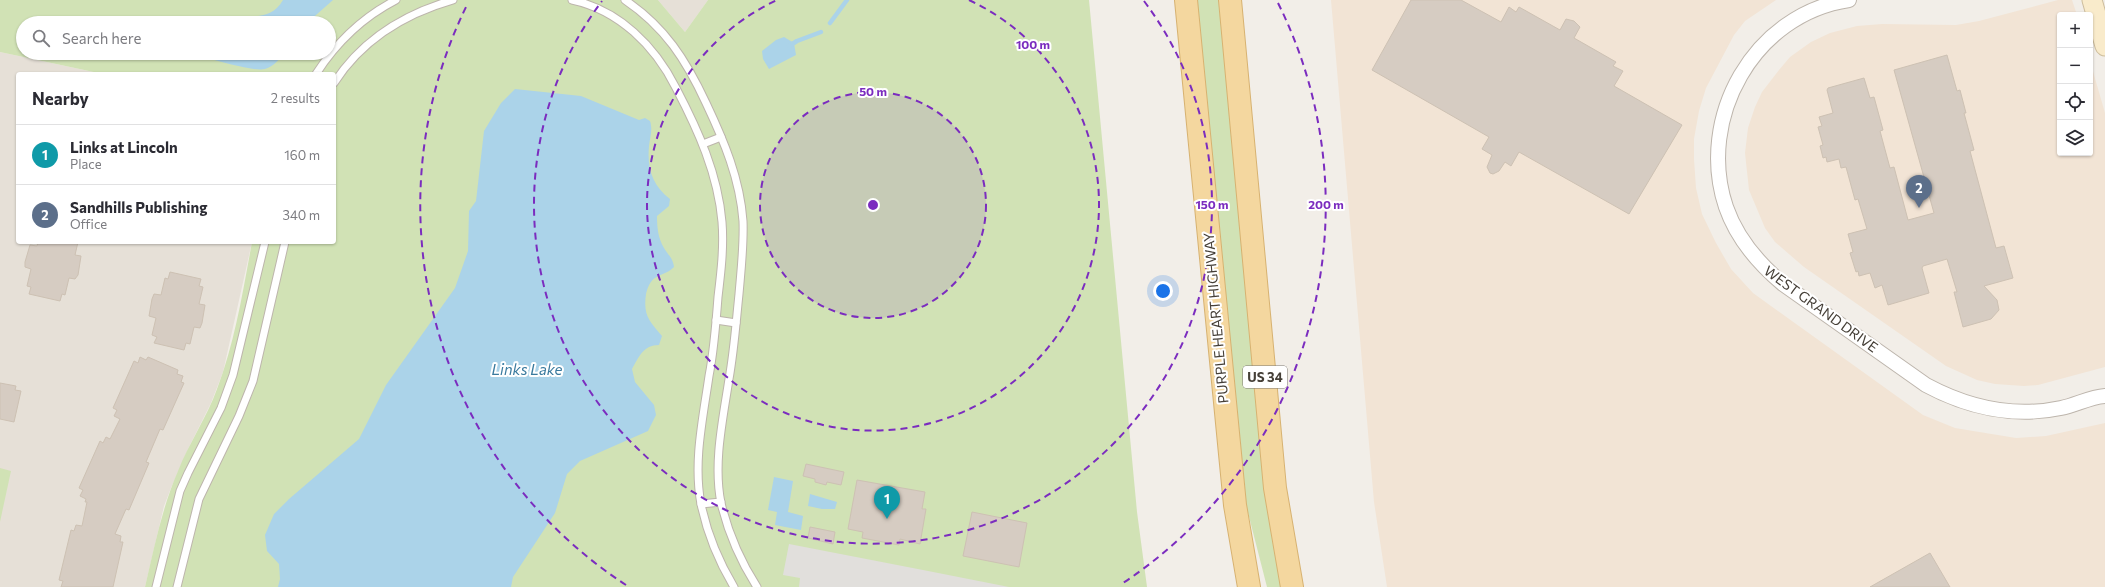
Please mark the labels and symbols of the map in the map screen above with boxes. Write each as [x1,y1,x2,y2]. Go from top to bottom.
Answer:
text: 100 m [1016,37,1050,51]
text: 50 m [859,84,887,98]
pin: 2 [1906,175,1932,208]
text: 150 m [1195,197,1229,211]
text: 200 m [1308,197,1344,211]
centre of rings [866,198,880,212]
street label: PURPLE HEART HIGHWAY [1200,232,1231,404]
street label: WEST GRAND DRIVE [1761,262,1882,356]
your location [1153,281,1173,301]
water label: Links Lake [492,360,563,378]
road number: US 34 [1243,366,1287,388]
pin: 1 [874,486,900,519]

